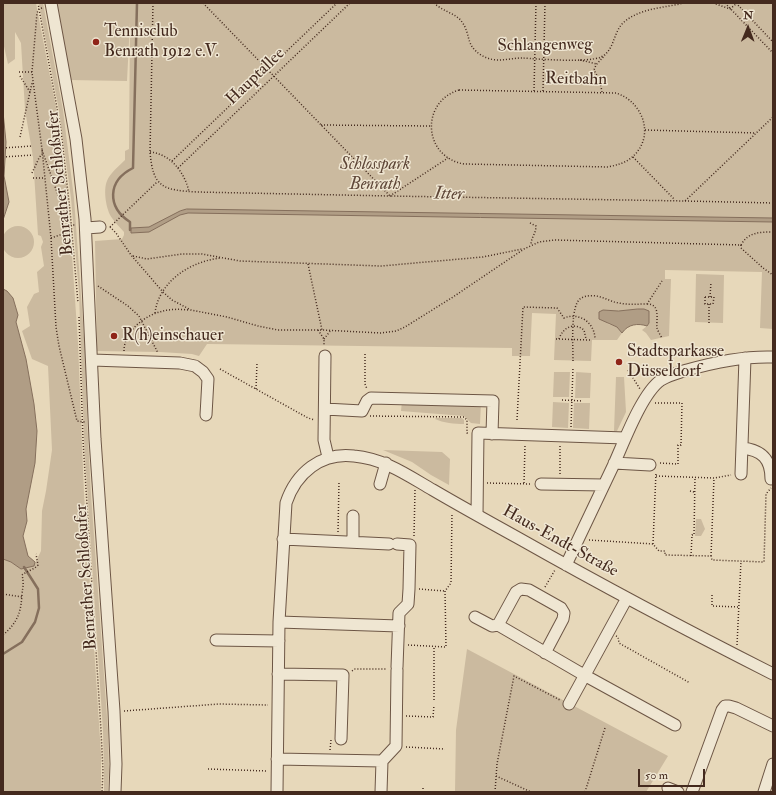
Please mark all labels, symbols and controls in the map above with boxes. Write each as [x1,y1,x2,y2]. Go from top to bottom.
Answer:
north arrow [728,8,768,48]
text: N [743,9,753,22]
place label: Tennisclub Benrath 1912 e.V. [104,22,219,62]
street label: Schlangenweg [497,35,593,57]
marker: Tennisclub Benrath 1912 e.V. [91,37,101,47]
street label: Hauptallee [222,44,290,110]
street label: Reitbahn [545,69,607,91]
street label: Benrather Schloßufer [43,109,79,257]
park label: Schlosspark Benrath [340,155,410,195]
water label: Itter [434,184,464,206]
place label: R(h)einschauer [122,326,224,346]
marker: R(h)einschauer [109,331,119,341]
place label: Stadtsparkasse Düsseldorf [627,342,724,382]
marker: Stadtsparkasse Düsseldorf [614,357,624,367]
street label: Haus-Endt-Straße [499,502,621,582]
street label: Benrather Schloßufer [72,503,102,651]
scale bar [640,761,707,787]
text: 50 m [645,768,668,783]

